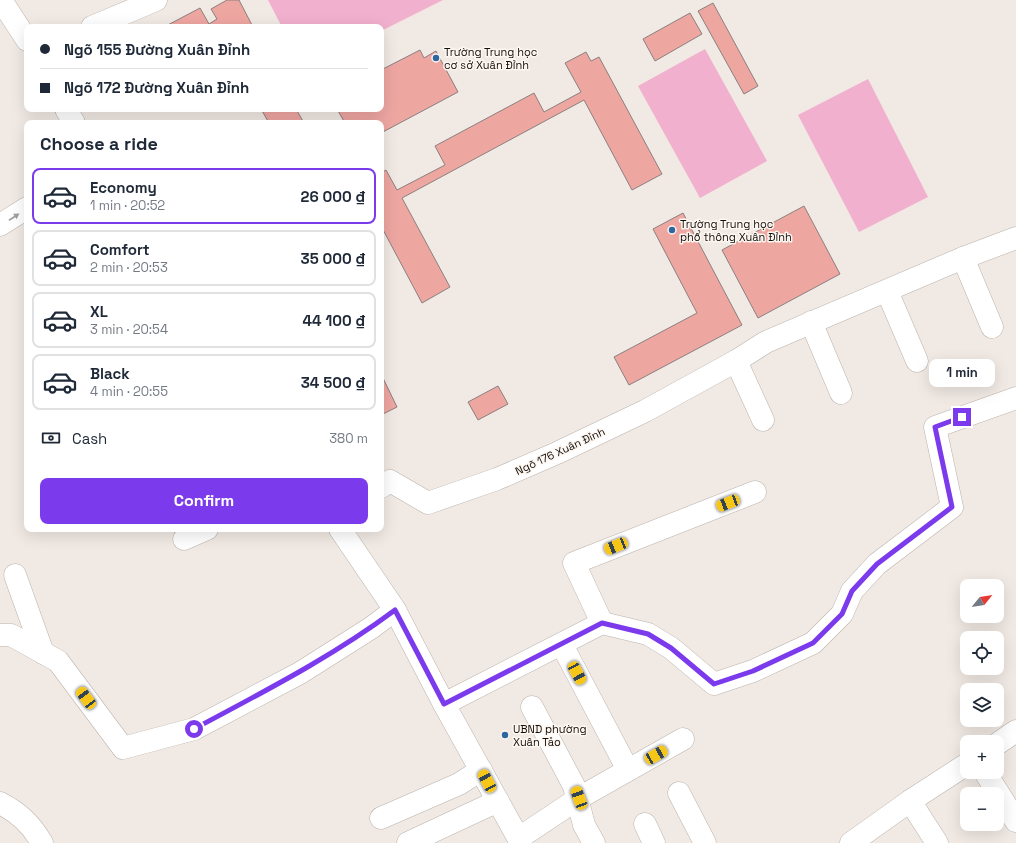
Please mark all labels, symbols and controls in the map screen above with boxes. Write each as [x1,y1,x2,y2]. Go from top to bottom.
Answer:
text: Ngõ 155 Đường Xuân Đỉnh [64,40,250,59]
place label: Trường Trung học cơ sở Xuân Đỉnh [444,45,537,72]
marker: Trường Trung học cơ sở Xuân Đỉnh [431,53,441,63]
text: Ngõ 172 Đường Xuân Đỉnh [64,78,249,97]
text: Choose a ride [40,132,158,155]
icon: car [42,178,78,214]
text: Economy [90,178,157,197]
text: 26 000 ₫ [300,187,366,206]
text: 1 min · 20:52 [90,197,165,214]
one-way arrow [8,213,19,220]
place label: Trường Trung học phổ thông Xuân Đỉnh [680,217,792,244]
marker: Trường Trung học phổ thông Xuân Đỉnh [667,225,677,235]
icon: car [42,240,78,276]
text: Comfort [90,240,150,259]
text: 35 000 ₫ [301,249,366,268]
text: 2 min · 20:53 [90,259,168,276]
icon: car [42,302,78,338]
text: XL [90,302,108,321]
text: 44 100 ₫ [303,311,366,330]
text: 3 min · 20:54 [90,321,168,338]
callout: 1 min [929,359,995,387]
icon: car [42,364,78,400]
text: Black [90,364,130,383]
text: 1 min [946,364,978,381]
text: 34 500 ₫ [301,373,366,392]
text: 4 min · 20:55 [90,383,168,400]
route end [953,408,971,426]
street label: Ngõ 176 Xuân Đỉnh [513,424,607,478]
icon: cash [40,427,62,449]
text: Cash [72,429,107,448]
text: 380 m [329,430,368,447]
button: Confirm [40,478,368,524]
car [715,493,741,513]
car [603,536,629,556]
north arrow [960,579,1004,623]
map controls [960,579,1004,831]
button: locate [960,631,1004,675]
car [566,660,588,686]
button: layers [960,683,1004,727]
car [74,685,98,711]
route start [185,720,203,738]
place label: UBND phường Xuân Tảo [513,722,586,749]
marker: UBND phường Xuân Tảo [500,730,510,740]
button: + [960,735,1004,779]
car [643,744,669,766]
car [476,768,498,794]
car [569,785,589,811]
button: − [960,787,1004,831]

